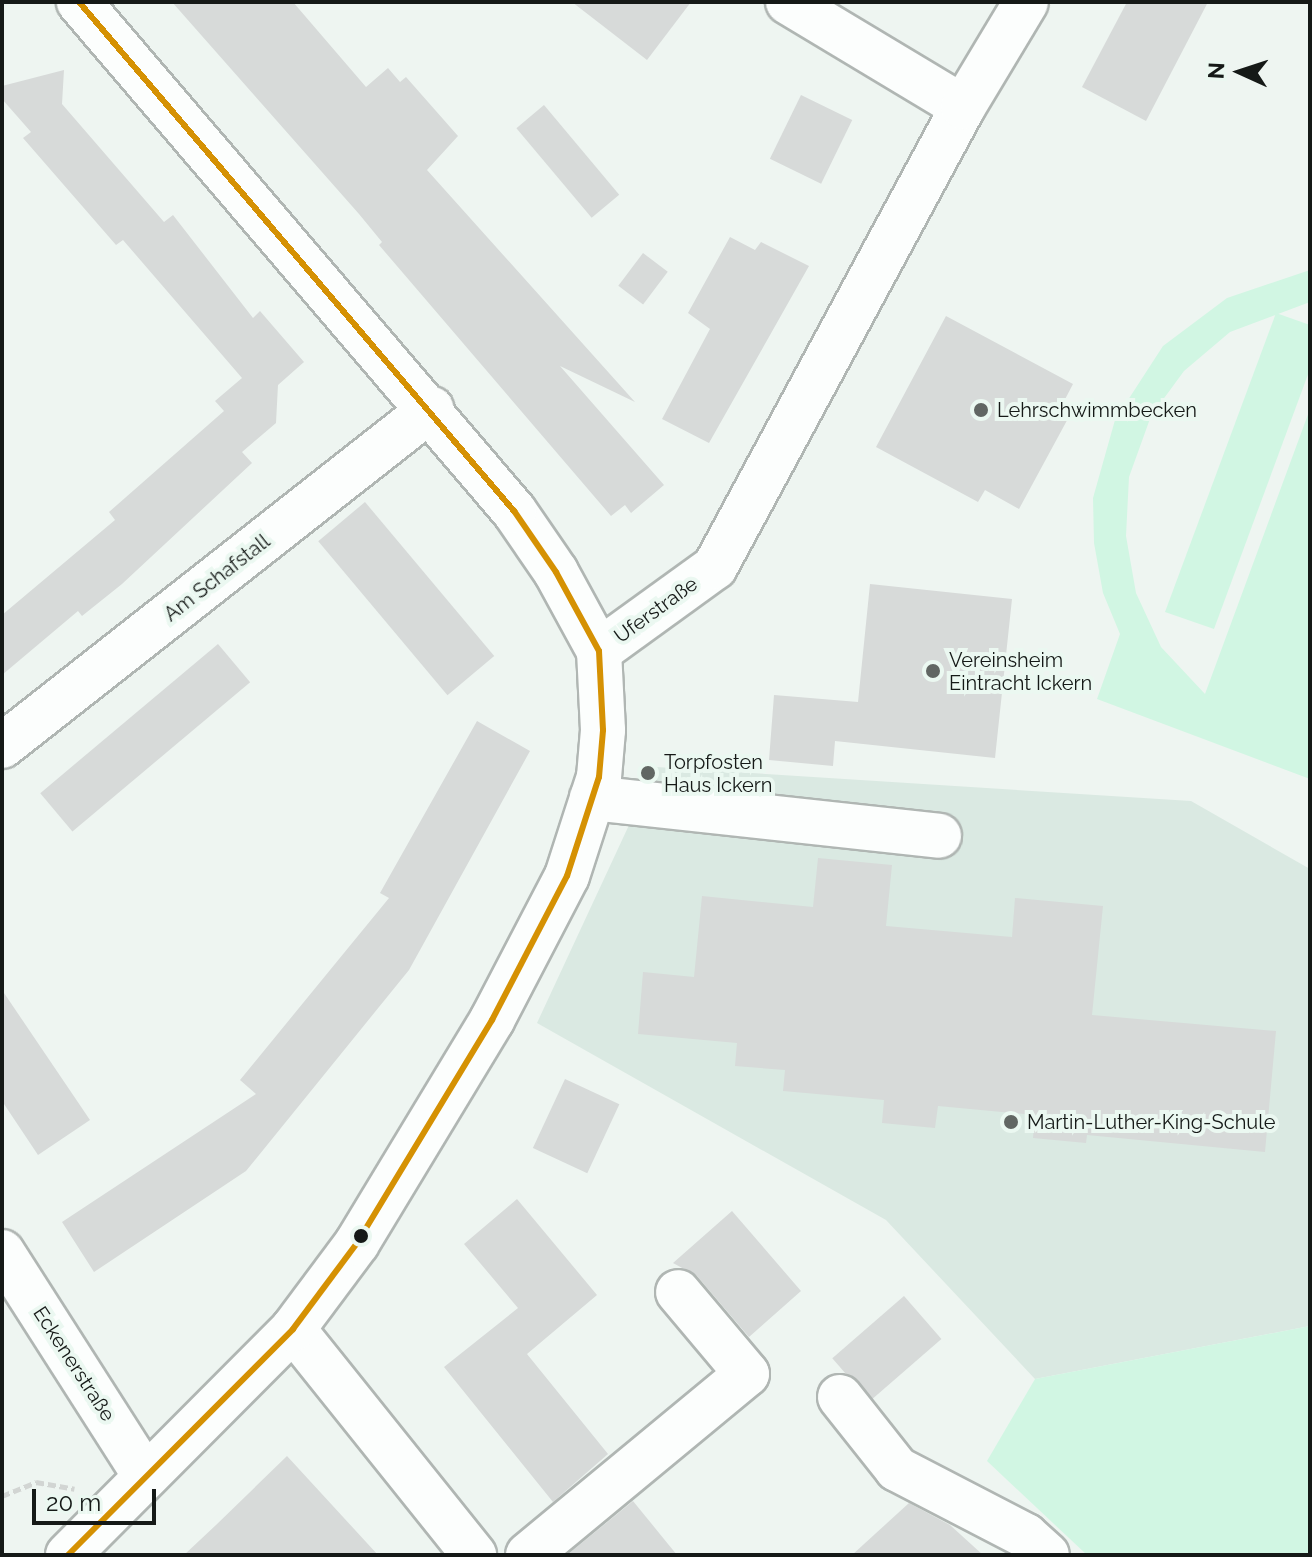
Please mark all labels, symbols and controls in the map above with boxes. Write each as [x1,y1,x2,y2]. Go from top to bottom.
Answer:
north arrow [1200,32,1280,112]
text: N [1203,62,1229,80]
place label: Lehrschwimmbecken [997,398,1197,422]
marker: Lehrschwimmbecken [972,401,990,419]
street label: Am Schafstall [159,529,275,627]
street label: Uferstraße [610,572,702,648]
place label: Vereinsheim Eintracht Ickern [949,648,1092,695]
marker: Vereinsheim Eintracht Ickern [924,662,942,680]
place label: Torpfosten Haus Ickern [664,750,772,797]
marker: Torpfosten Haus Ickern [639,764,657,782]
place label: Martin-Luther-King-Schule [1027,1110,1275,1134]
marker: Martin-Luther-King-Schule [1002,1113,1020,1131]
unlabelled marker [353,1228,369,1244]
street label: Eckenerstraße [28,1302,120,1426]
scale bar [36,1473,160,1523]
text: 20 m [46,1488,101,1517]

